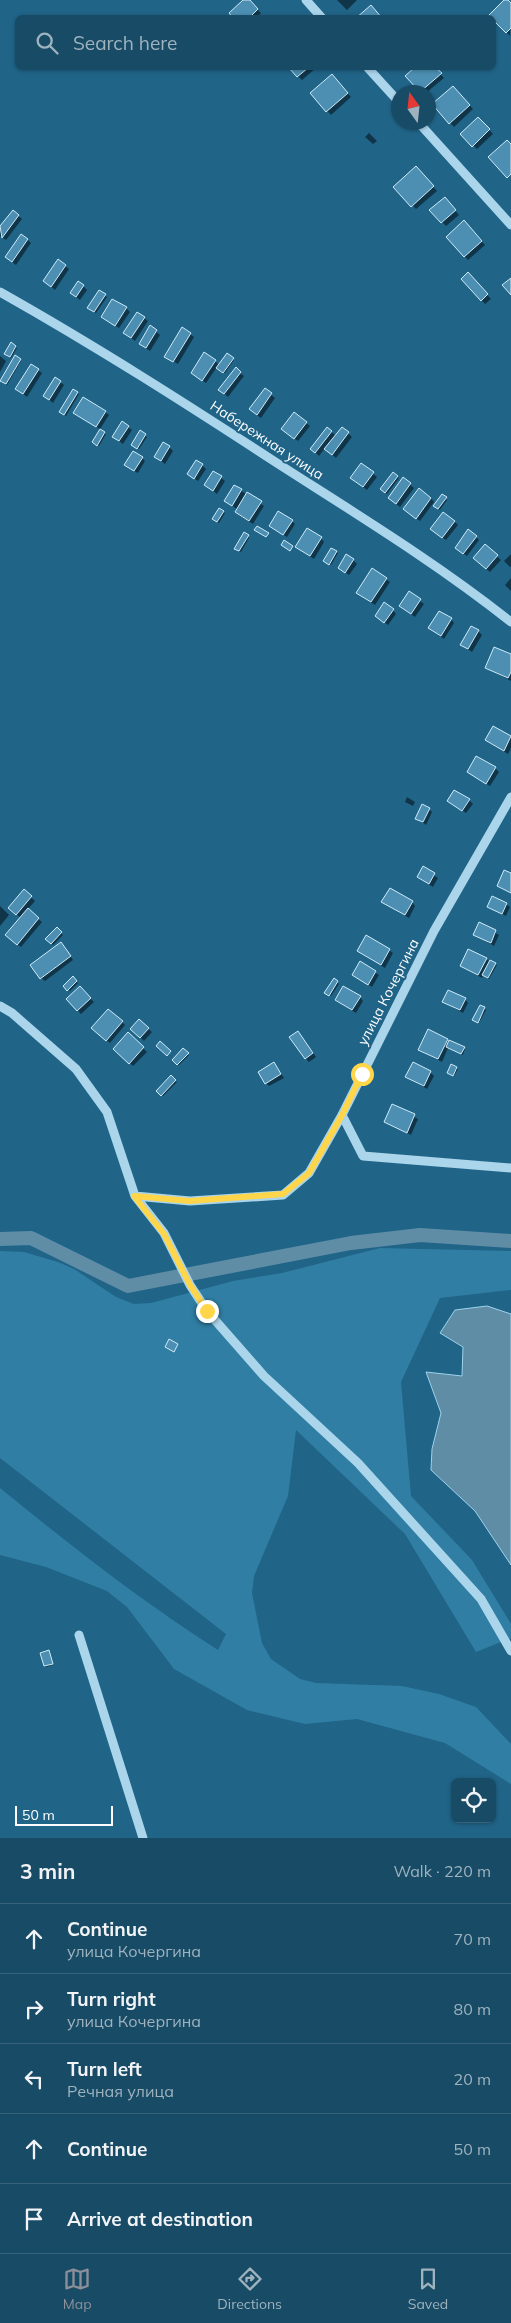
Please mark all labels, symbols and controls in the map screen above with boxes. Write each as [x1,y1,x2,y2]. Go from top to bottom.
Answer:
search box [15,15,496,70]
icon: search [33,29,61,57]
text: Search here [73,31,177,55]
north arrow [391,85,436,130]
street label: Набережная улица [207,397,327,483]
street label: улица Кочергина [353,936,423,1048]
route start [351,1063,374,1086]
route end [196,1300,219,1323]
map controls [451,1778,496,1823]
button: locate [451,1778,496,1823]
scale bar [15,1803,112,1826]
text: 50 m [22,1806,55,1824]
text: 3 min [20,1858,75,1884]
text: Walk · 220 m [393,1861,491,1881]
text: Continue [67,1917,147,1941]
icon: ahead [20,1925,48,1953]
text: 70 m [454,1929,491,1949]
text: улица Кочергина [67,1941,201,1961]
text: Turn right [67,1987,156,2011]
icon: right [20,1995,48,2023]
text: 80 m [454,1999,491,2019]
text: улица Кочергина [67,2011,201,2031]
text: Turn left [67,2057,142,2081]
icon: left [20,2065,48,2093]
text: 20 m [454,2069,491,2089]
text: Речная улица [67,2081,174,2101]
icon: ahead [20,2135,48,2163]
text: Continue [67,2137,147,2161]
text: 50 m [454,2139,491,2159]
icon: arrive [20,2205,48,2233]
text: Arrive at destination [67,2207,253,2231]
tab: Map [63,2265,92,2313]
tab: Directions [217,2265,282,2313]
tab: Saved [408,2265,448,2313]

